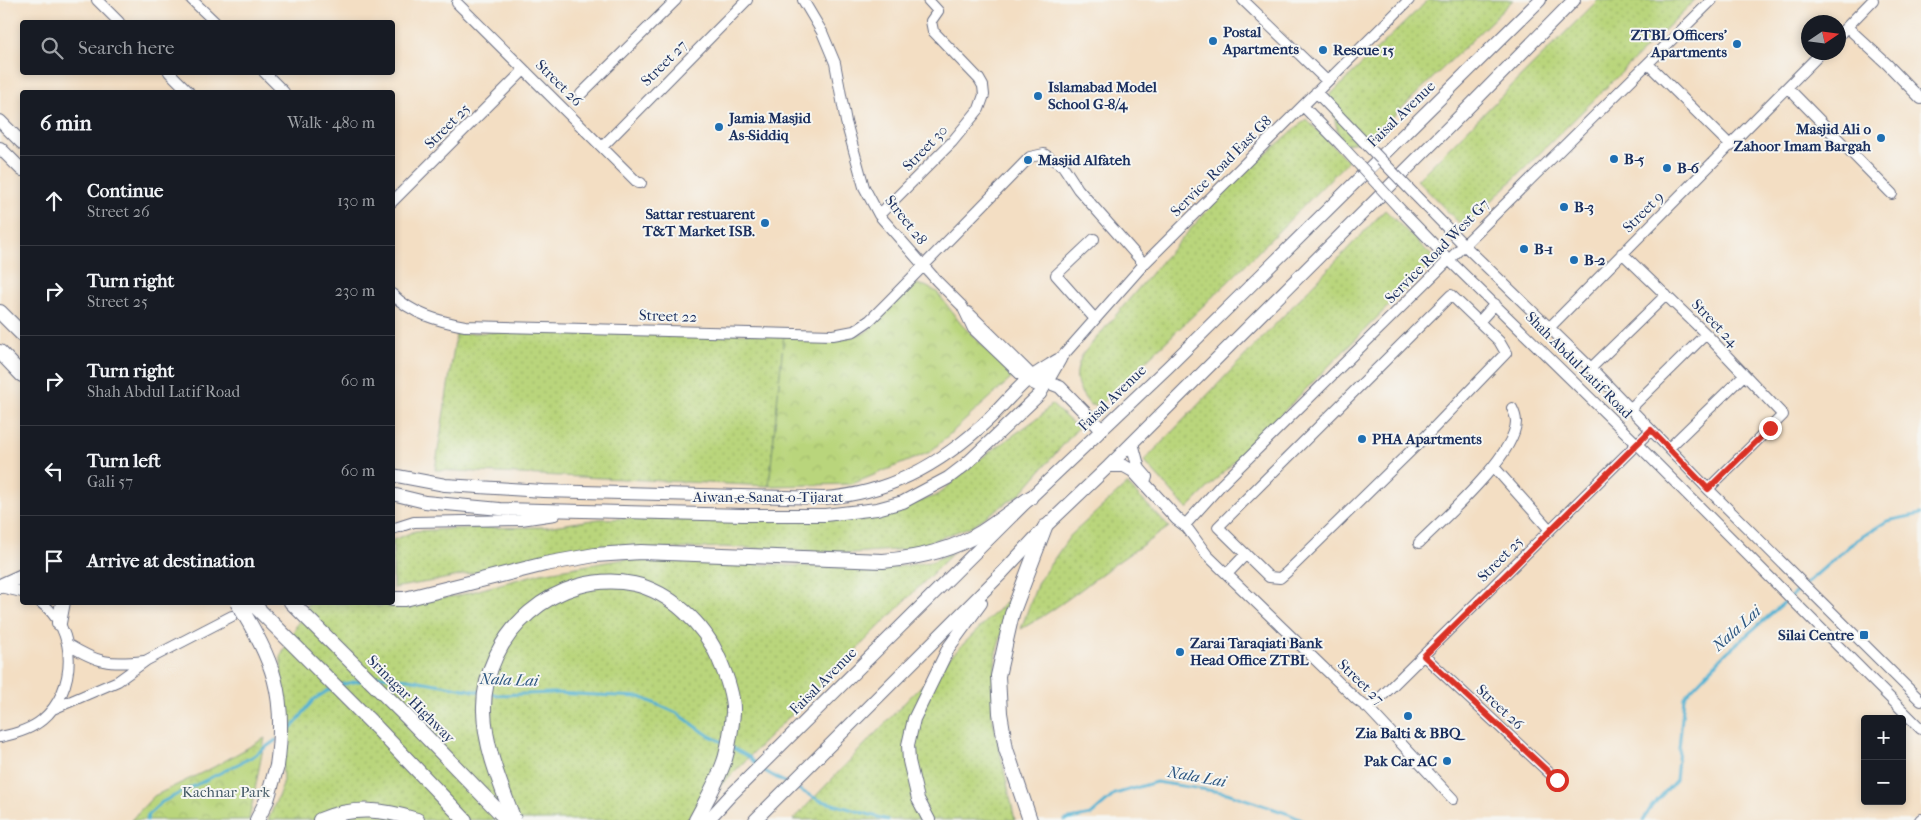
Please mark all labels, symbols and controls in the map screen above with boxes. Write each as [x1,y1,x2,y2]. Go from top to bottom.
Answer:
north arrow [1801,15,1846,60]
search box [20,20,395,75]
place label: Postal Apartments [1222,23,1299,58]
place label: ZTBL Officers' Apartments [1631,26,1728,61]
icon: search [38,34,66,62]
marker: Postal Apartments [1207,35,1219,47]
street label: Street 27 [637,36,691,90]
text: Search here [78,37,174,59]
marker: ZTBL Officers' Apartments [1731,38,1743,50]
place label: Rescue 15 [1333,41,1395,59]
marker: Rescue 15 [1317,44,1329,56]
street label: Street 26 [532,56,587,111]
street label: Faisal Avenue [1363,77,1439,151]
place label: Islamabad Model School G-8/4 [1048,78,1158,113]
marker: Islamabad Model School G-8/4 [1032,90,1044,102]
street label: Street 25 [420,99,474,153]
place label: Jamia Masjid As-Siddiq [727,109,812,144]
text: 6 min [40,111,92,135]
street label: Service Road East G8 [1167,112,1275,220]
text: Walk · 480 m [287,113,375,132]
place label: Masjid Ali o Zahoor Imam Bargah [1734,120,1872,155]
marker: Jamia Masjid As-Siddiq [713,121,725,133]
street label: Street 30 [899,121,951,175]
marker: Masjid Ali o Zahoor Imam Bargah [1875,132,1887,144]
place label: B-5 [1624,150,1645,168]
place label: Masjid Alfateh [1037,151,1131,169]
marker: B-5 [1608,153,1620,165]
marker: Masjid Alfateh [1022,154,1034,166]
place label: B-6 [1677,159,1700,177]
marker: B-6 [1661,162,1673,174]
text: Continue [87,180,163,202]
icon: ahead [40,187,68,215]
street label: Street 9 [1619,188,1667,236]
text: 130 m [337,191,375,210]
street label: Street 28 [881,192,931,248]
street label: Service Road West G7 [1381,195,1493,307]
place label: B-3 [1574,198,1594,216]
marker: B-3 [1558,201,1570,213]
text: Street 26 [87,202,150,221]
place label: Sattar restuarent T&T Market ISB. [642,205,756,240]
marker: Sattar restuarent T&T Market ISB. [759,217,771,229]
place label: B-1 [1534,240,1553,258]
marker: B-1 [1518,243,1530,255]
place label: B-2 [1584,251,1606,269]
marker: B-2 [1568,254,1580,266]
text: Turn right [87,270,174,292]
icon: right [40,277,68,305]
text: 230 m [335,281,375,300]
text: Street 25 [87,292,148,311]
street label: Street 24 [1688,295,1743,351]
street label: Street 22 [639,306,698,326]
street label: Shah Abdul Latif Road [1522,308,1637,423]
text: Turn right [87,360,174,382]
street label: Faisal Avenue [1074,361,1150,435]
icon: right [40,367,68,395]
text: 60 m [341,371,375,390]
text: Shah Abdul Latif Road [87,382,240,401]
route end [1759,417,1782,440]
place label: PHA Apartments [1372,430,1482,448]
marker: PHA Apartments [1356,433,1368,445]
text: Turn left [87,450,161,472]
icon: left [40,457,68,485]
text: 60 m [341,461,375,480]
text: Gali 57 [87,472,133,491]
street label: Aiwan-e-Sanat-o-Tijarat [692,488,844,506]
street label: Street 25 [1473,532,1527,586]
icon: arrive [40,547,68,575]
text: Arrive at destination [87,550,255,572]
water label: Nala Lai [1707,601,1766,656]
place label: Silai Centre [1778,626,1855,644]
marker: Silai Centre [1858,629,1870,641]
place label: Zarai Taraqiati Bank Head Office ZTBL [1190,634,1324,669]
street label: Faisal Avenue [786,643,861,718]
marker: Zarai Taraqiati Bank Head Office ZTBL [1174,646,1186,658]
street label: Srinagar Highway [363,651,459,747]
street label: Street 27 [1334,655,1388,709]
water label: Nala Lai [478,669,540,690]
street label: Street 26 [1472,680,1528,734]
marker: Zia Balti & BBQ [1402,710,1414,722]
map controls [1861,715,1906,805]
button: + [1861,715,1906,760]
place label: Zia Balti & BBQ [1355,724,1466,742]
place label: Pak Car AC [1364,752,1437,770]
marker: Pak Car AC [1441,755,1453,767]
button: − [1861,760,1906,805]
water label: Nala Lai [1165,762,1229,791]
route start [1546,769,1569,792]
park label: Kachnar Park [182,783,270,801]

